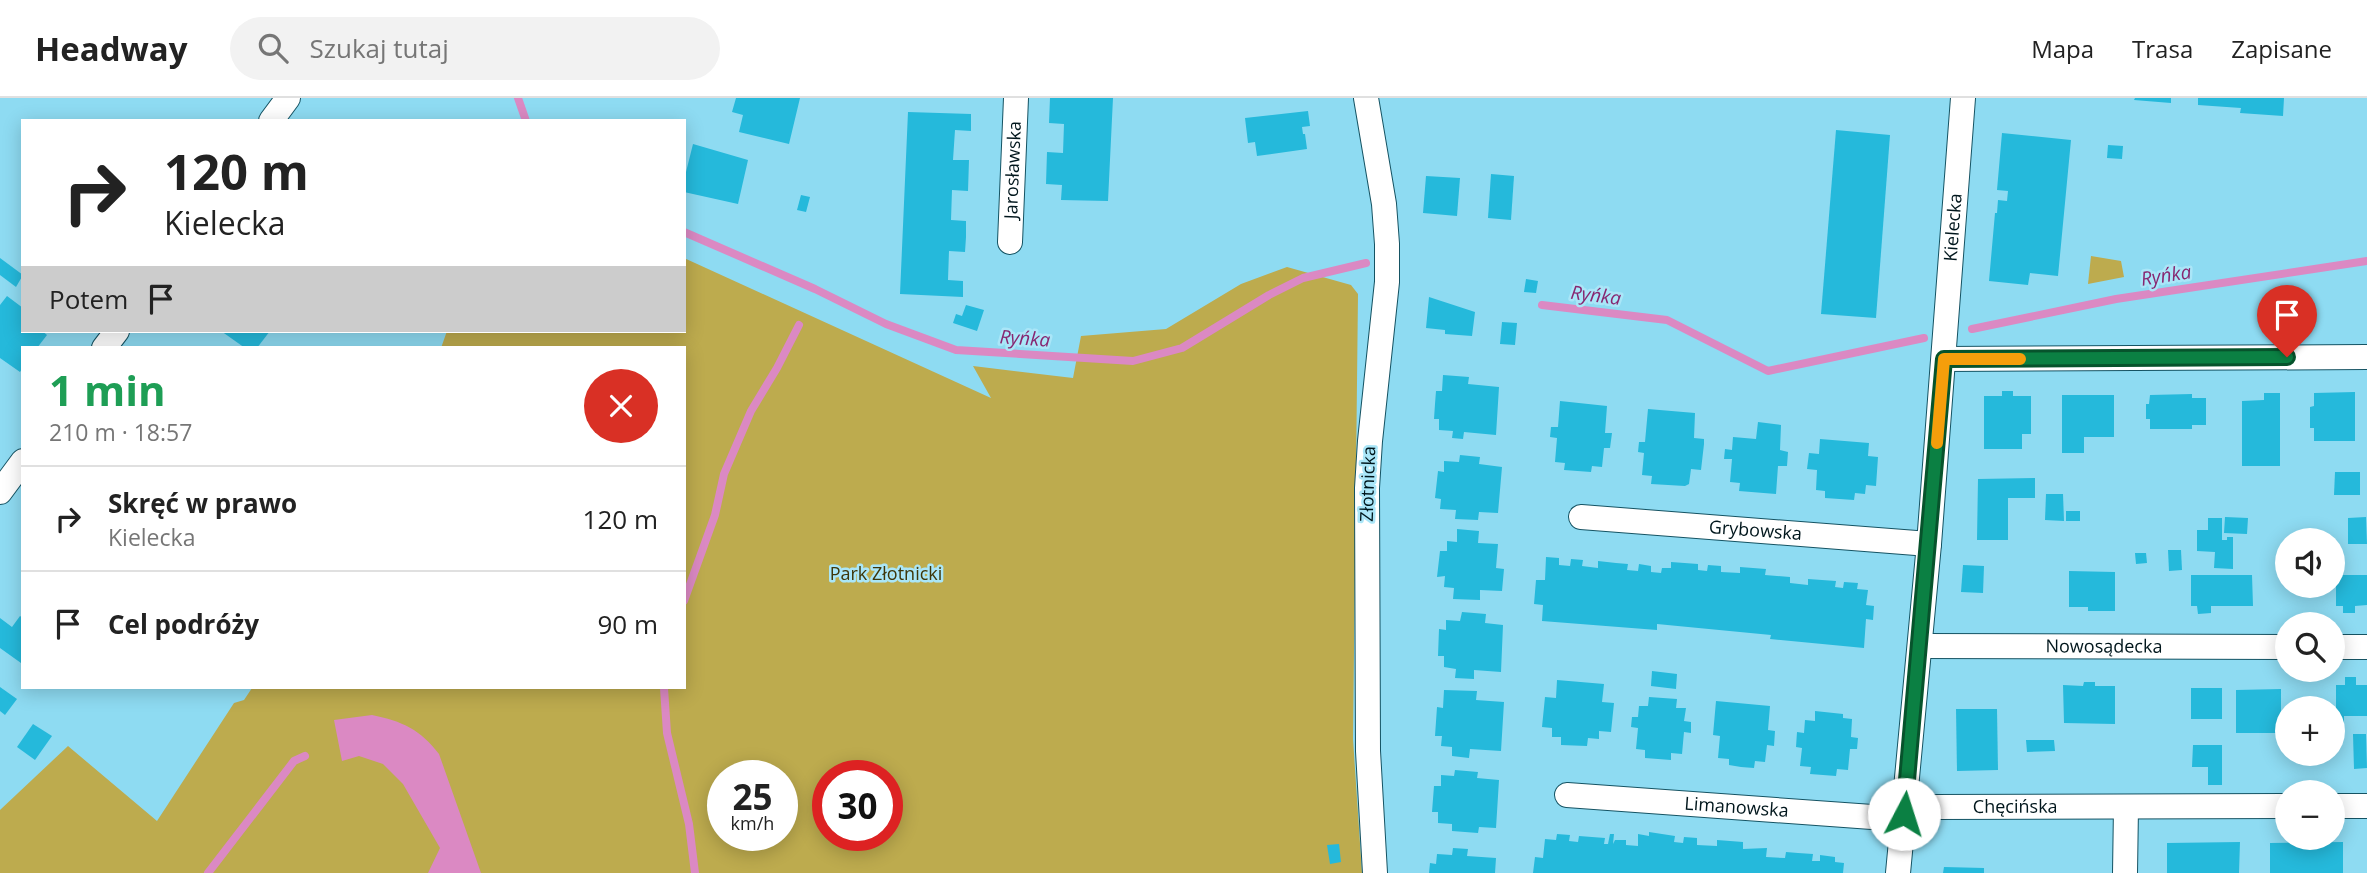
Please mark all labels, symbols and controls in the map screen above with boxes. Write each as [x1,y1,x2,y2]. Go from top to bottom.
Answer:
search box [230,17,720,80]
text: Headway [35,26,188,71]
icon: search [254,29,292,67]
text: Szukaj tutaj [310,30,449,66]
text: Mapa [2031,32,2094,65]
text: Trasa [2132,32,2193,65]
text: Zapisane [2231,32,2332,65]
street label: Jarosławska [998,120,1026,222]
text: 120 m [164,138,309,204]
icon: right [49,147,140,238]
street label: Kielecka [1938,192,1967,262]
text: Kielecka [164,201,286,244]
water label: Ryńka [2139,258,2193,292]
water label: Ryńka [1569,279,1623,311]
icon: arrive [142,280,180,318]
text: Potem [49,281,128,317]
pin [2257,285,2317,357]
icon: arrive [2268,296,2306,334]
water label: Ryńka [999,323,1051,353]
text: 1 min [49,361,166,418]
button: close [584,369,658,443]
text: 210 m · 18:57 [49,416,192,448]
street label: Złotnicka [1354,446,1380,522]
text: Skręć w prawo [108,485,297,521]
icon: right [49,500,87,538]
text: 120 m [583,501,658,537]
street label: Grybowska [1708,514,1803,545]
text: Kielecka [108,521,195,553]
map controls [2275,528,2345,850]
button: sound [2275,528,2345,598]
park label: Park Złotnicki [830,561,942,585]
icon: arrive [49,605,87,643]
text: Cel podróży [108,606,259,642]
text: 90 m [597,606,658,642]
button: search [2275,612,2345,682]
street label: Nowosądecka [2045,633,2163,658]
button: + [2275,696,2345,766]
speed limit sign: 30 [812,760,903,851]
text: 25 [732,773,773,820]
position arrow [1867,777,1941,851]
button: − [2275,780,2345,850]
street label: Limanowska [1684,791,1790,822]
street label: Chęcińska [1973,794,2058,818]
text: km/h [731,811,774,835]

